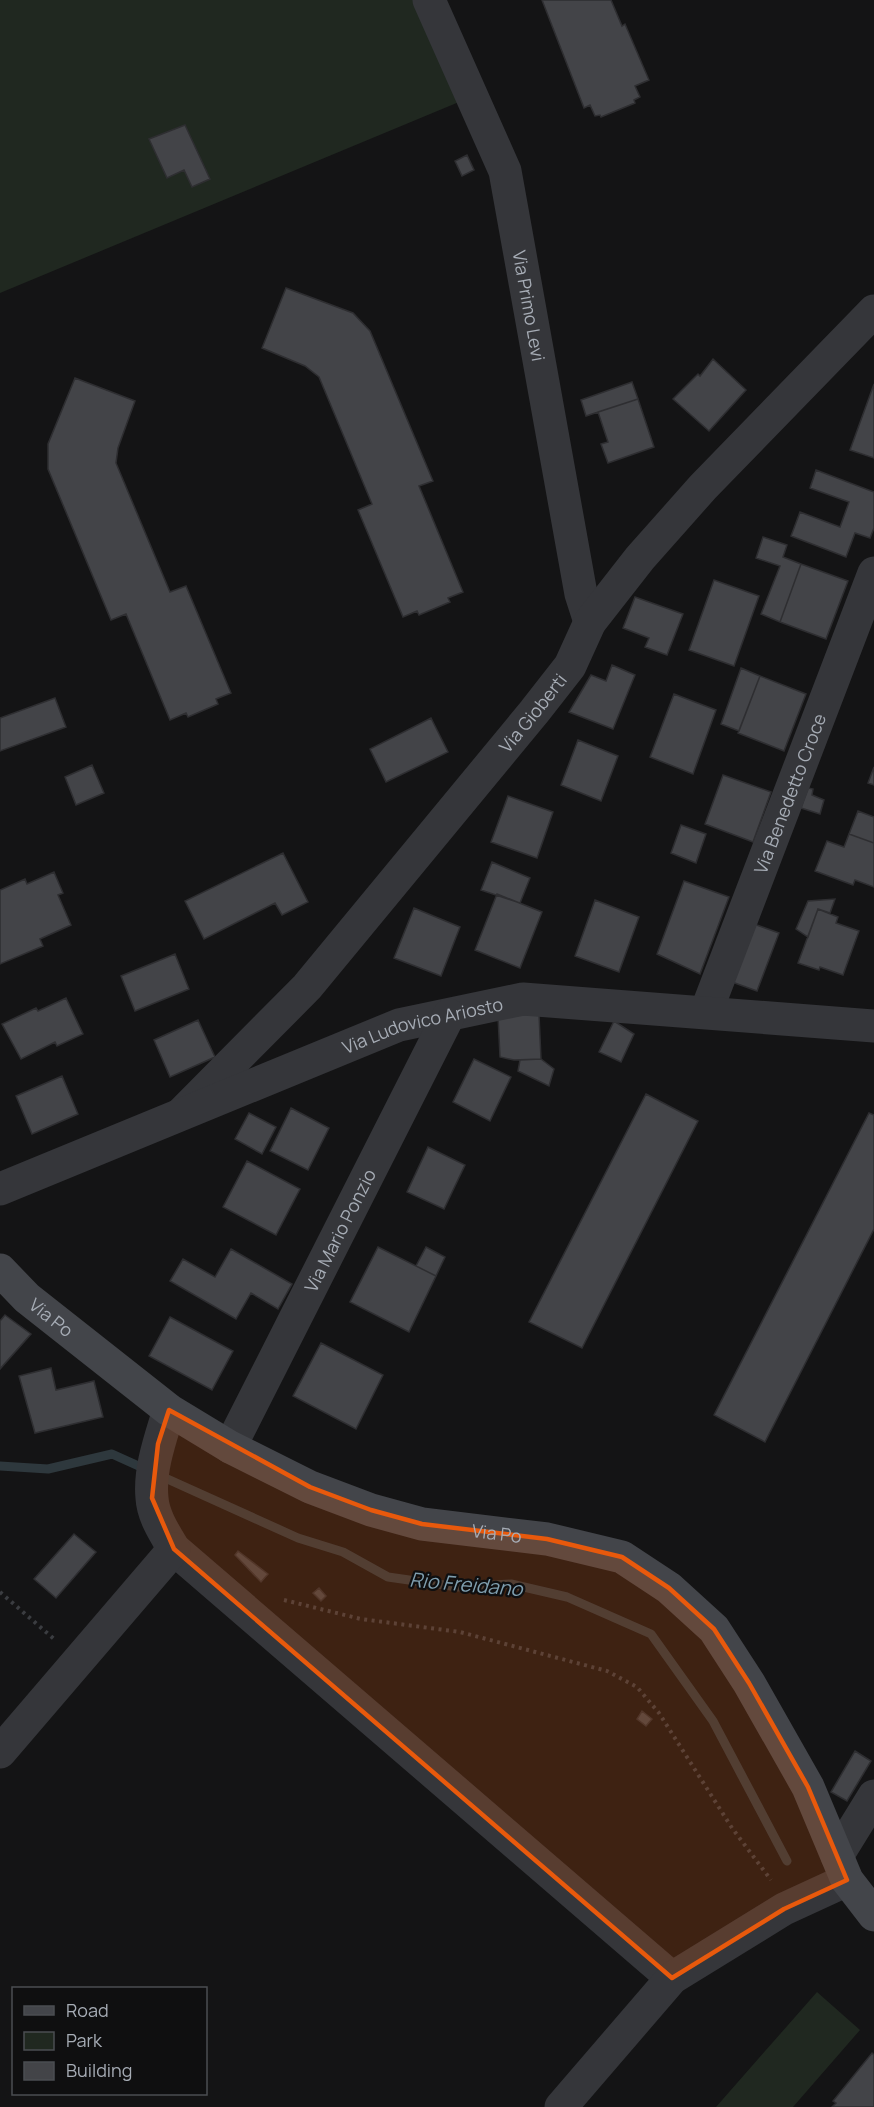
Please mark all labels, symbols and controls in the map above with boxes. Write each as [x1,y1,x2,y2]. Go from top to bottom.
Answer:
street label: Via Primo Levi [507,248,551,363]
street label: Via Gioberti [493,669,572,758]
street label: Via Benedetto Croce [748,710,831,877]
street label: Via Ludovico Ariosto [339,992,505,1059]
street label: Via Mario Ponzio [299,1165,381,1296]
street label: Via Po [24,1292,78,1342]
street label: Via Po [471,1518,523,1548]
water label: Rio Freidano [408,1566,525,1602]
legend [12,1987,207,2095]
text: Road [66,1998,109,2022]
text: Park [66,2028,103,2052]
text: Building [66,2058,132,2082]

